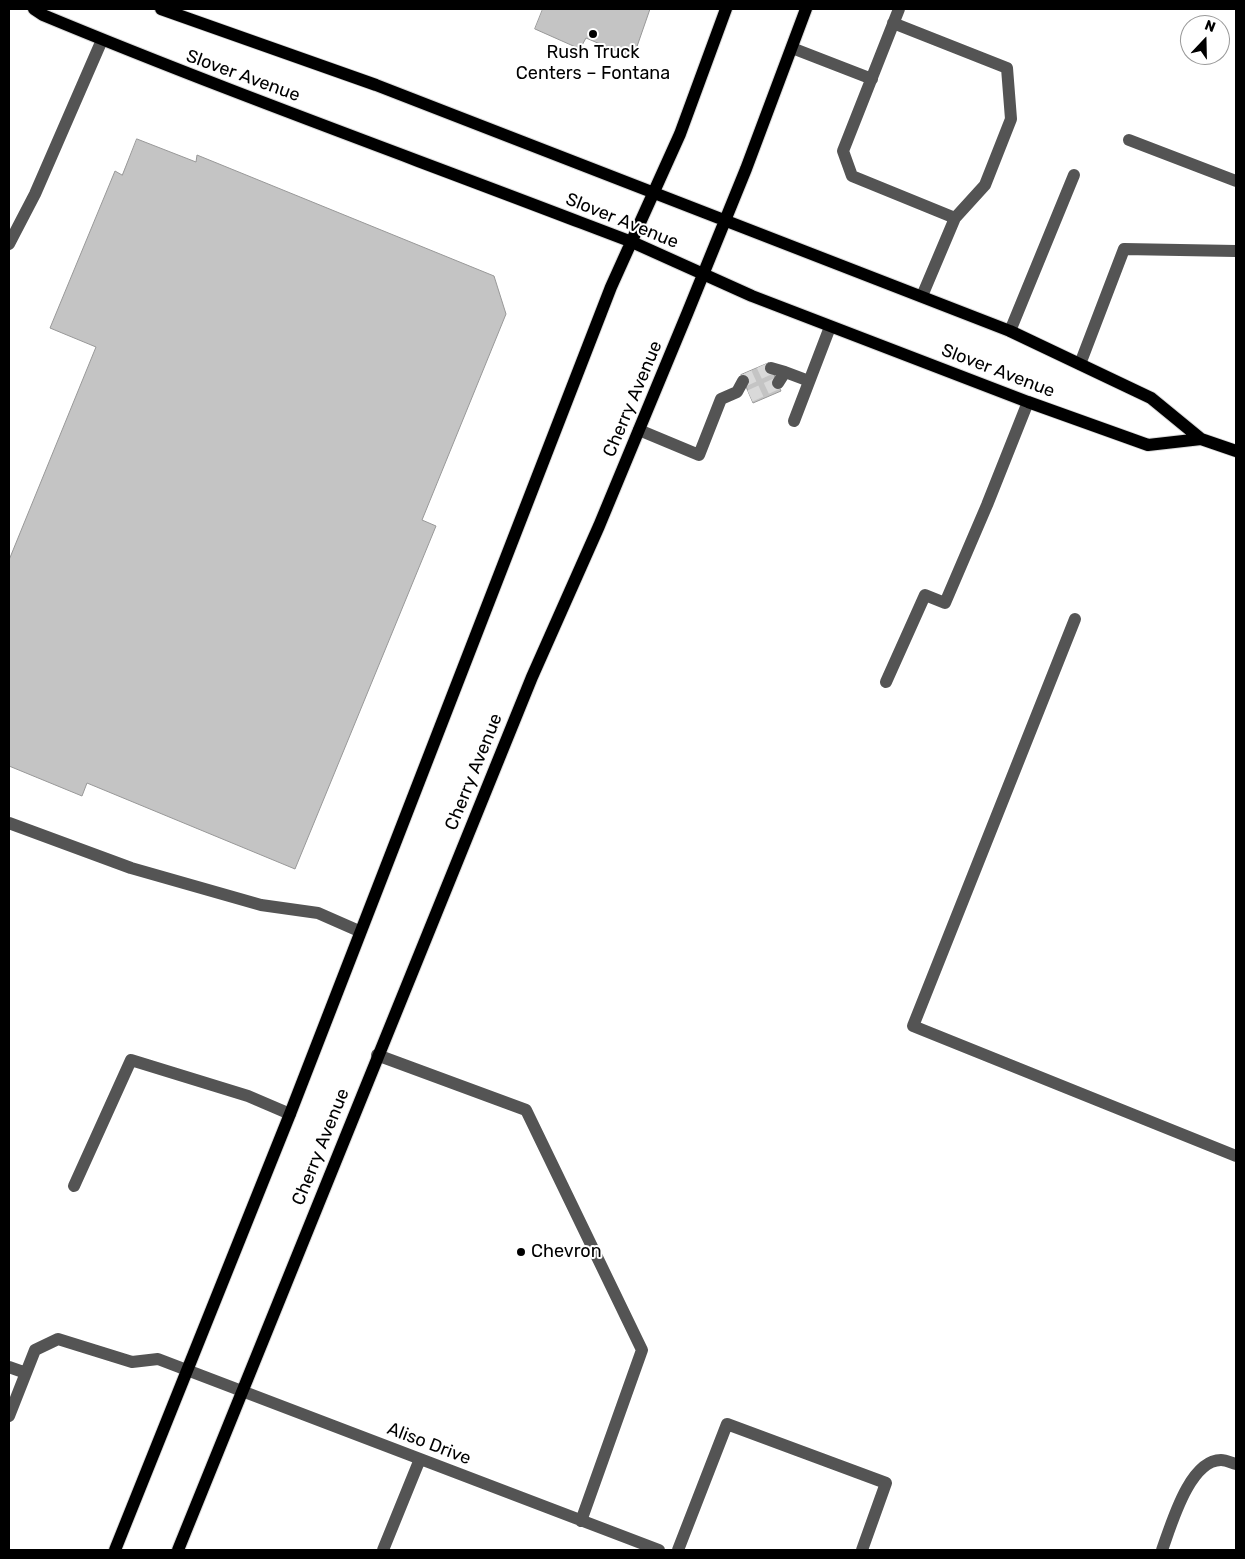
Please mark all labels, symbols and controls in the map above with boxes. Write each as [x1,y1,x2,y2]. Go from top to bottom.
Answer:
north arrow [1180,15,1230,65]
text: N [1202,17,1218,36]
marker: Rush Truck Centers – Fontana [587,28,599,40]
place label: Rush Truck Centers – Fontana [516,42,670,84]
street label: Slover Avenue [183,45,303,107]
street label: Slover Avenue [563,189,681,253]
street label: Cherry Avenue [599,338,667,460]
street label: Slover Avenue [938,339,1058,403]
street label: Cherry Avenue [441,710,507,834]
street label: Cherry Avenue [288,1085,354,1209]
place label: Chevron [531,1241,602,1263]
marker: Chevron [515,1246,527,1258]
street label: Aliso Drive [384,1418,474,1470]

